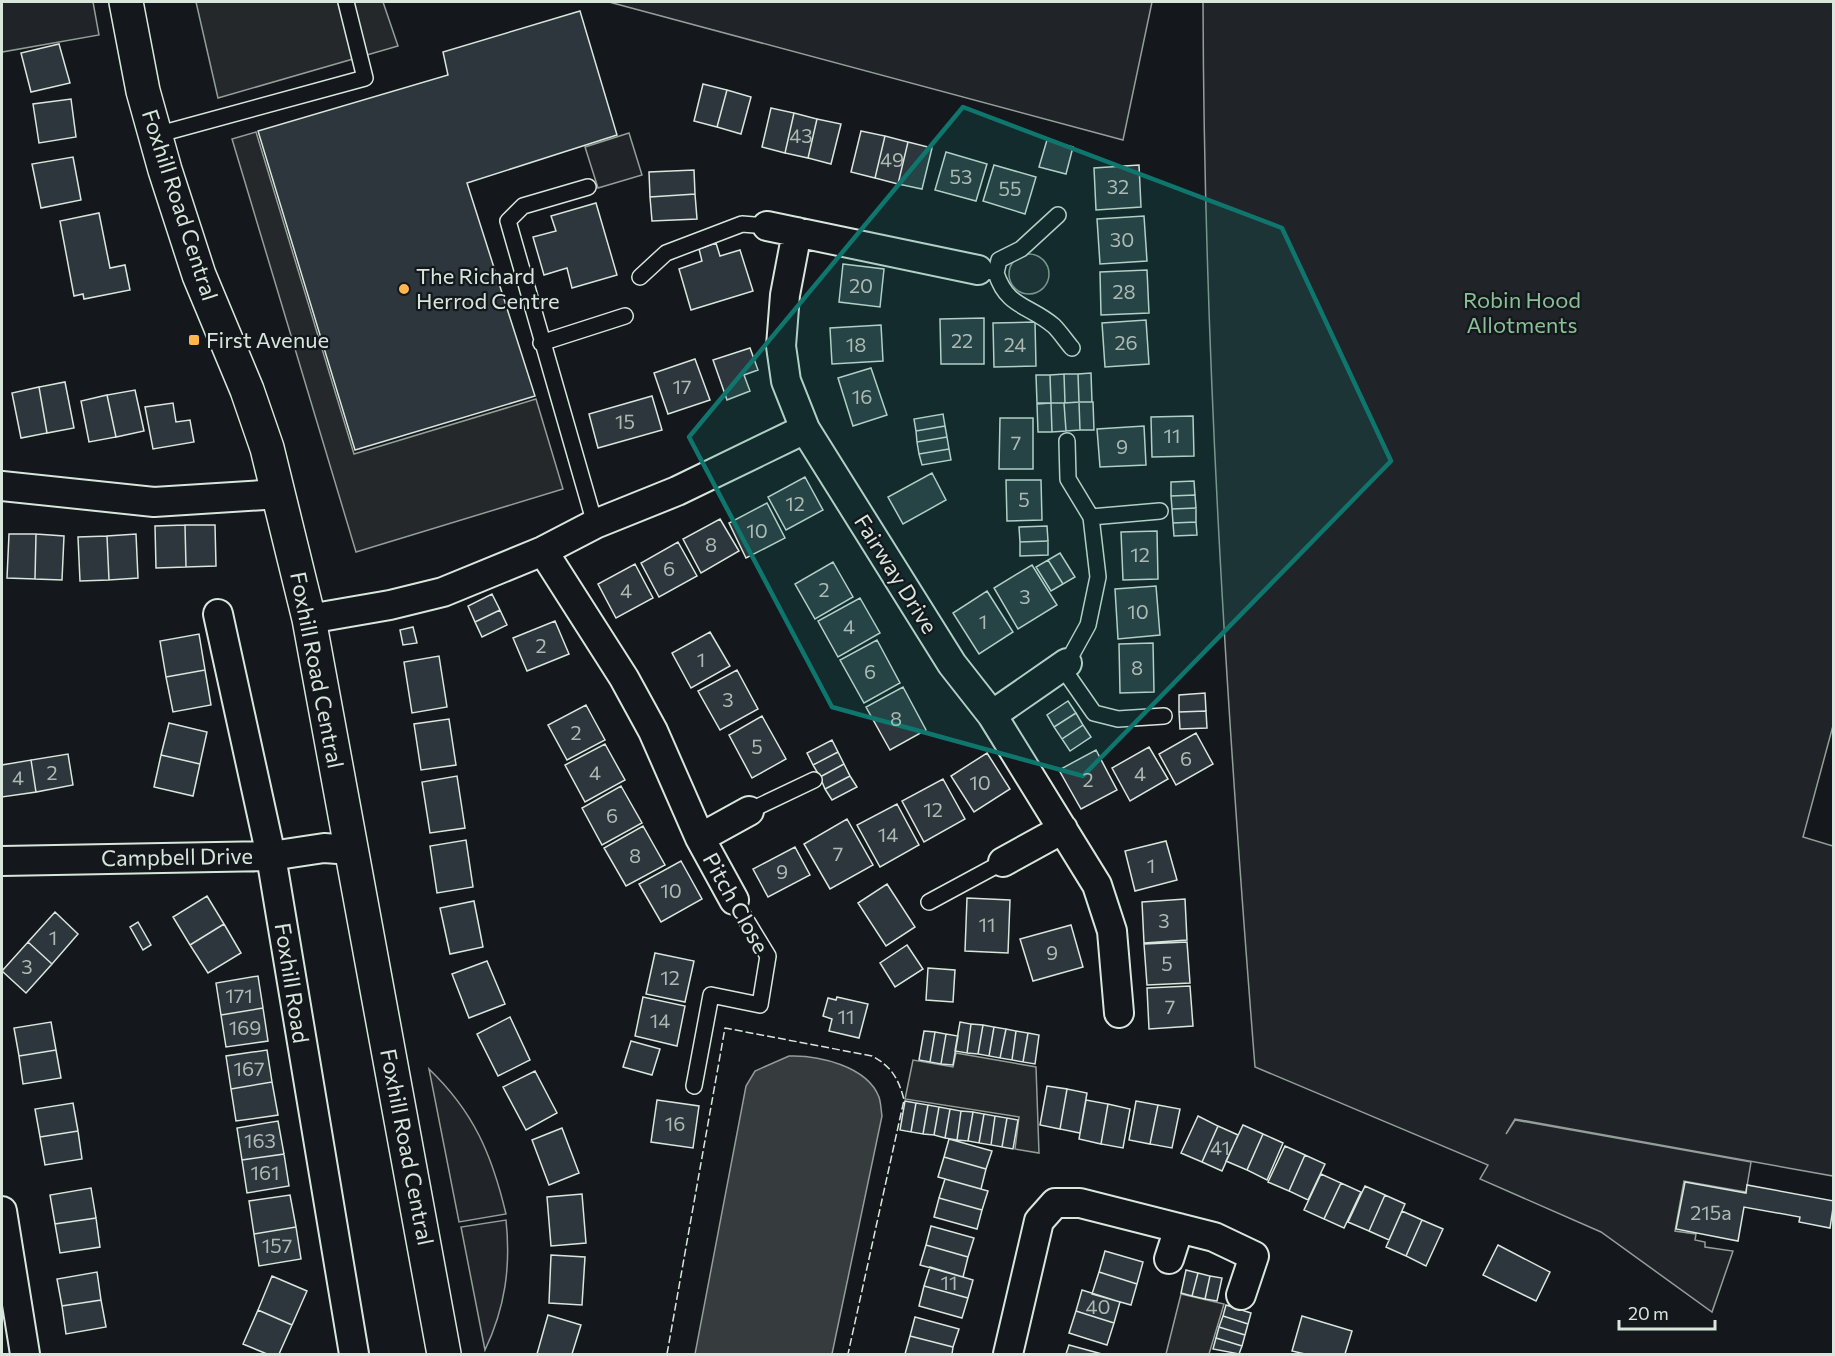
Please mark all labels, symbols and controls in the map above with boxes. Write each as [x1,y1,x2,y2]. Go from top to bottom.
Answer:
street label: Foxhill Road Central [137,106,224,304]
house number: 43 [789,123,813,147]
house number: 49 [880,147,904,171]
house number: 53 [950,164,972,188]
house number: 32 [1107,174,1129,198]
house number: 55 [999,176,1021,200]
house number: 30 [1110,227,1134,251]
place label: The Richard Herrod Centre [416,262,560,314]
house number: 20 [849,273,873,297]
house number: 28 [1112,279,1136,303]
marker: The Richard Herrod Centre [397,282,411,296]
park label: Robin Hood Allotments [1463,286,1581,338]
place label: First Avenue [206,326,329,353]
house number: 22 [951,328,973,352]
house number: 26 [1114,330,1138,354]
house number: 18 [846,332,866,356]
house number: 24 [1004,332,1026,356]
marker: First Avenue [187,333,201,347]
house number: 17 [672,374,692,398]
house number: 16 [852,384,872,408]
house number: 15 [615,409,635,433]
house number: 11 [1163,423,1181,447]
house number: 7 [1011,430,1021,454]
house number: 9 [1116,434,1128,458]
house number: 5 [1018,487,1030,511]
house number: 12 [785,491,805,515]
street label: Fairway Drive [849,509,944,638]
house number: 10 [746,518,768,542]
house number: 8 [705,532,717,556]
house number: 12 [1130,542,1150,566]
house number: 6 [663,556,675,580]
street label: Foxhill Road Central [285,569,350,770]
house number: 2 [818,577,830,601]
house number: 4 [620,578,632,602]
house number: 3 [1019,584,1031,608]
house number: 10 [1127,599,1149,623]
house number: 1 [979,609,987,633]
house number: 4 [843,614,855,638]
house number: 2 [535,633,547,657]
house number: 1 [697,647,705,671]
house number: 8 [1131,655,1143,679]
house number: 6 [864,659,876,683]
house number: 3 [722,687,734,711]
house number: 8 [890,706,902,730]
house number: 2 [570,720,582,744]
house number: 5 [751,734,763,758]
house number: 6 [1180,746,1192,770]
house number: 2 [46,760,58,784]
house number: 4 [589,760,601,784]
house number: 4 [1134,761,1146,785]
house number: 4 [12,765,24,789]
house number: 2 [1082,767,1094,791]
house number: 10 [969,770,991,794]
house number: 12 [923,797,943,821]
house number: 6 [606,803,618,827]
house number: 14 [878,822,898,846]
house number: 7 [833,841,843,865]
street label: Campbell Drive [101,842,253,871]
house number: 8 [629,843,641,867]
street label: Pitch Close [698,848,775,958]
house number: 1 [1147,853,1155,877]
house number: 9 [776,859,788,883]
house number: 10 [660,878,682,902]
house number: 3 [1158,908,1170,932]
house number: 11 [978,912,996,936]
street label: Foxhill Road [270,921,315,1045]
house number: 1 [49,925,57,949]
house number: 9 [1046,940,1058,964]
house number: 5 [1161,951,1173,975]
house number: 3 [21,954,33,978]
house number: 12 [660,965,680,989]
house number: 171 [225,983,253,1007]
house number: 7 [1165,994,1175,1018]
house number: 11 [837,1004,855,1028]
house number: 14 [650,1008,670,1032]
house number: 169 [229,1015,261,1039]
street label: Foxhill Road Central [375,1046,440,1247]
house number: 167 [233,1056,265,1080]
house number: 16 [665,1111,685,1135]
house number: 163 [244,1128,276,1152]
house number: 41 [1210,1135,1230,1159]
house number: 161 [250,1160,280,1184]
house number: 215a [1690,1200,1732,1224]
house number: 157 [262,1233,292,1257]
house number: 11 [940,1270,958,1294]
scale bar [1619,1293,1715,1331]
house number: 40 [1085,1294,1111,1318]
text: 20 m [1628,1302,1669,1324]

